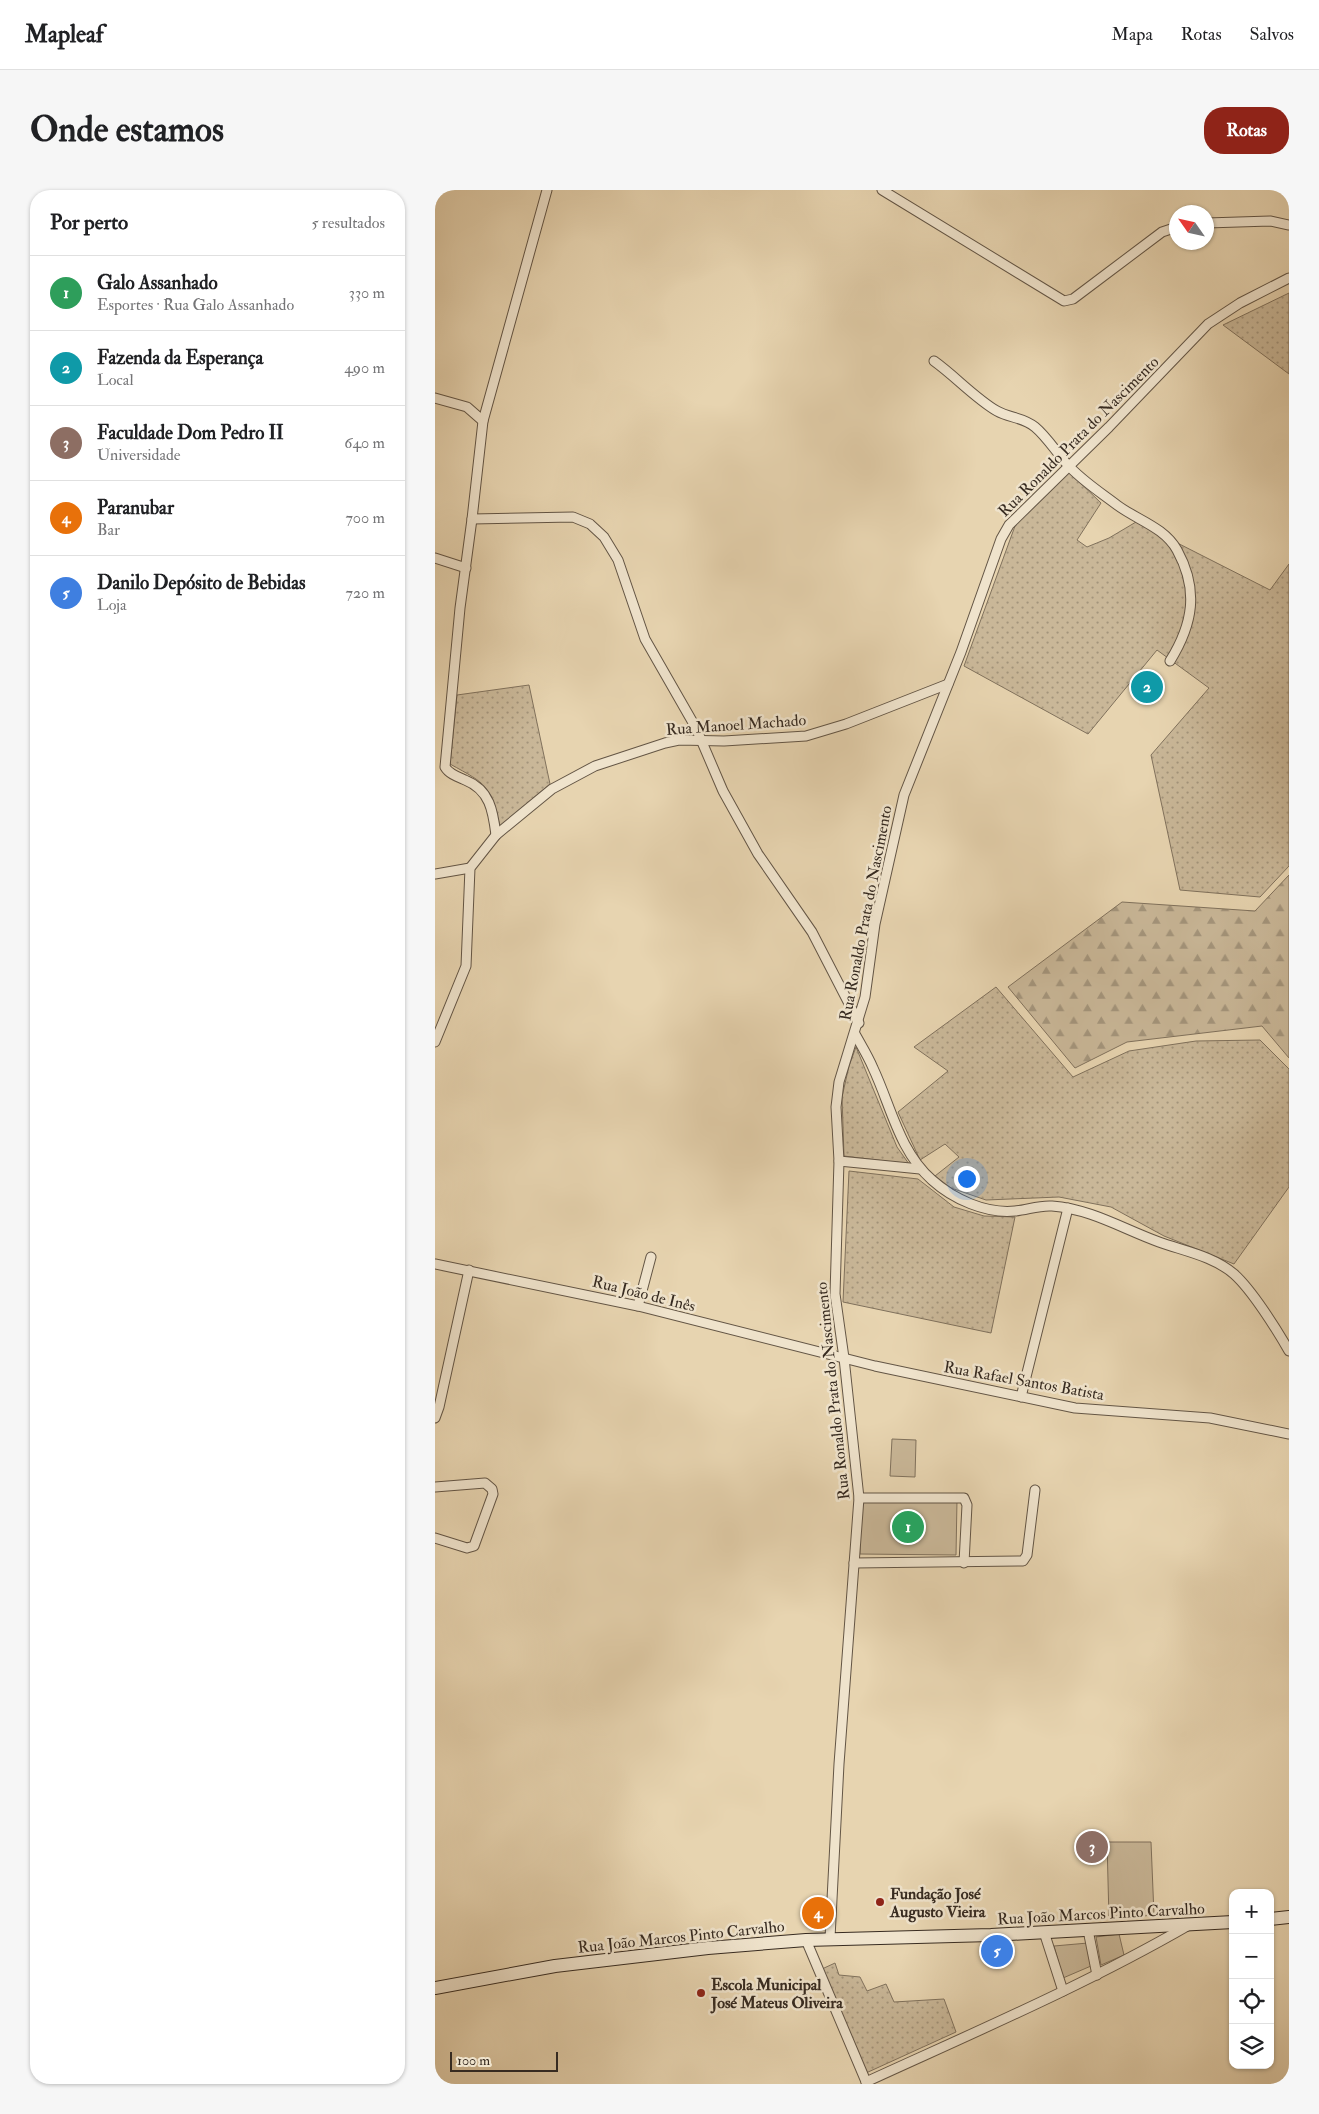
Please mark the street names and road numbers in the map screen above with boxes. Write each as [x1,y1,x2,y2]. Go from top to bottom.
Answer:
street label: Rua Ronaldo Prata do Nascimento [994,352,1163,521]
street label: Rua Manoel Machado [665,710,807,740]
street label: Rua Ronaldo Prata do Nascimento [835,804,897,1023]
street label: Rua João de Inês [590,1271,698,1317]
street label: Rua Ronaldo Prata do Nascimento [812,1281,854,1501]
street label: Rua Rafael Santos Batista [942,1357,1106,1405]
street label: Rua João Marcos Pinto Carvalho [997,1899,1206,1930]
street label: Rua João Marcos Pinto Carvalho [577,1916,786,1959]

